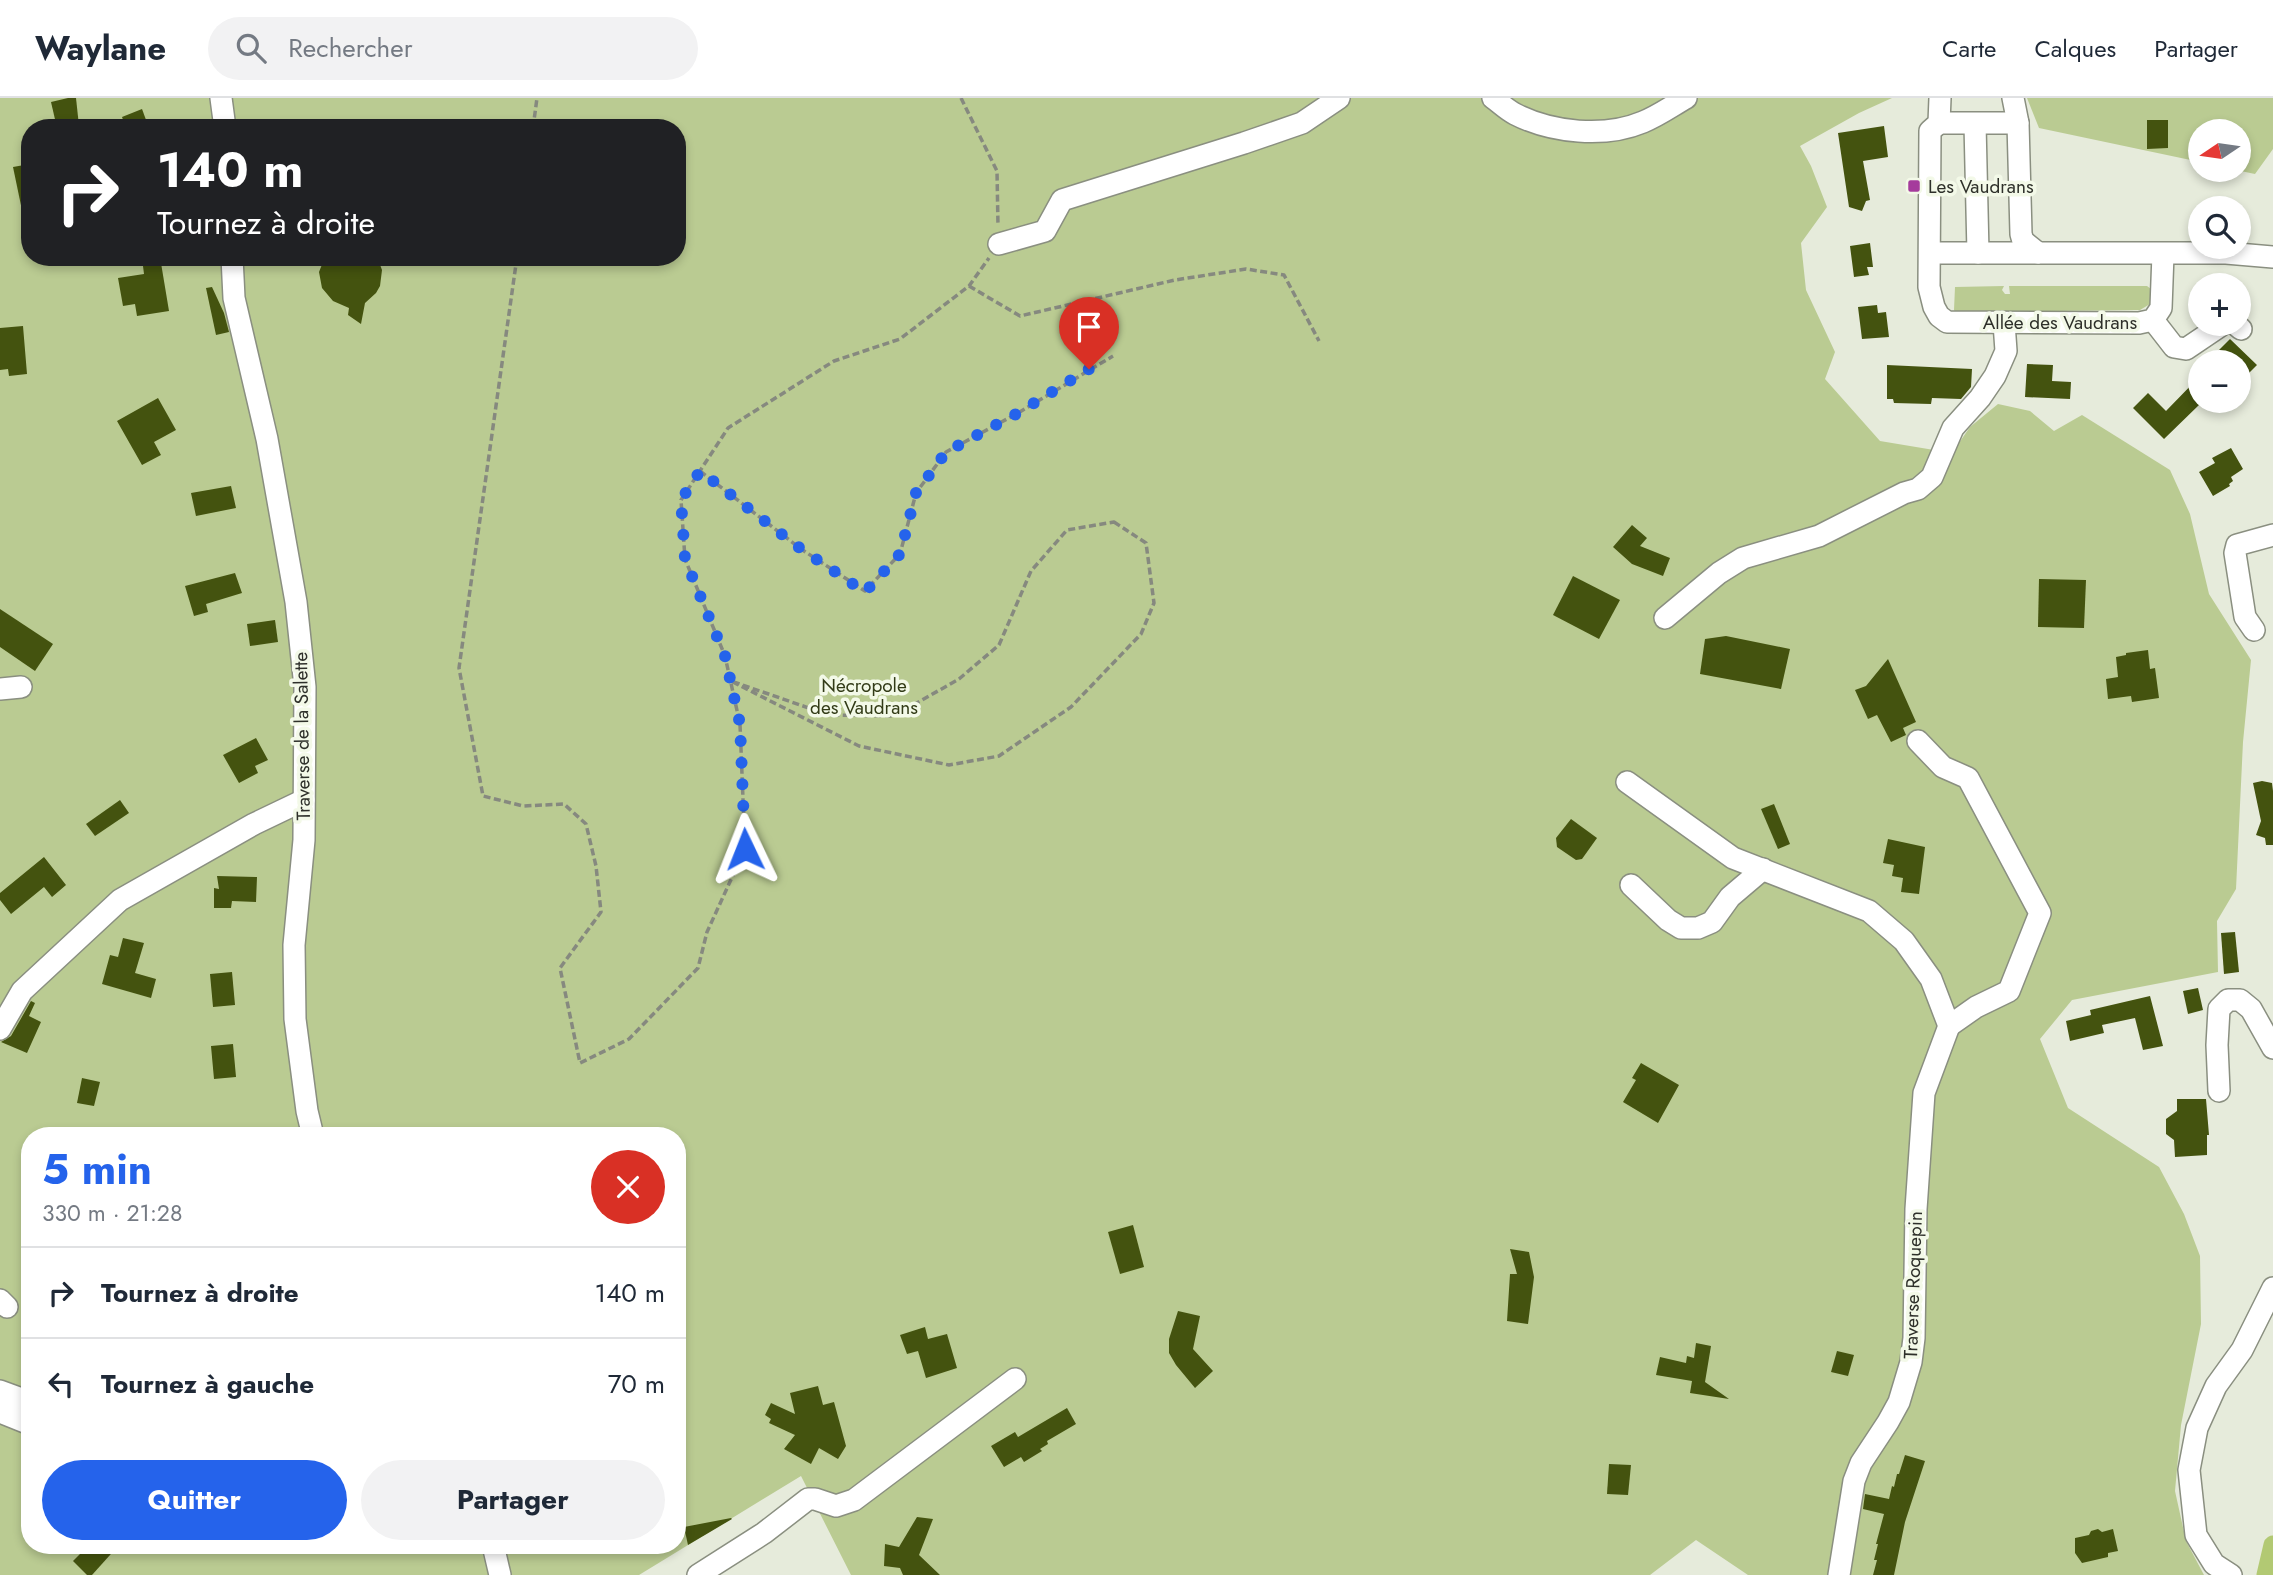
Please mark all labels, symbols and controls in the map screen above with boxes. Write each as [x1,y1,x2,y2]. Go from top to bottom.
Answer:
search box [208,17,698,80]
text: Waylane [35,25,166,72]
icon: search [232,29,270,67]
text: Rechercher [288,29,413,67]
text: Carte [1942,31,1996,66]
text: Calques [2034,31,2116,66]
text: Partager [2154,31,2238,66]
north arrow [2188,119,2250,182]
map controls [2188,119,2251,413]
text: 140 m [157,135,303,205]
icon: right [42,147,133,238]
place label: Les Vaudrans [1928,173,2034,200]
marker: Les Vaudrans [1906,178,1922,194]
button: search [2188,196,2251,259]
text: Tournez à droite [157,200,375,246]
button: + [2188,273,2251,336]
pin [1059,297,1119,369]
icon: arrive [1070,308,1108,346]
street label: Allée des Vaudrans [1983,309,2138,336]
button: − [2188,350,2251,413]
street label: Traverse de la Salette [287,651,317,820]
park label: Nécropole des Vaudrans [810,672,918,721]
position arrow [708,812,782,886]
text: 5 min [42,1139,152,1200]
button: close [591,1150,665,1224]
text: 330 m · 21:28 [42,1196,182,1230]
street label: Traverse Roquepin [1897,1211,1929,1359]
icon: right [42,1274,80,1312]
text: Tournez à droite [101,1274,299,1312]
text: 140 m [594,1274,665,1312]
icon: left [42,1365,80,1403]
text: Tournez à gauche [101,1365,314,1403]
text: 70 m [608,1365,665,1403]
button: Quitter [42,1460,347,1540]
button: Partager [361,1460,665,1540]

